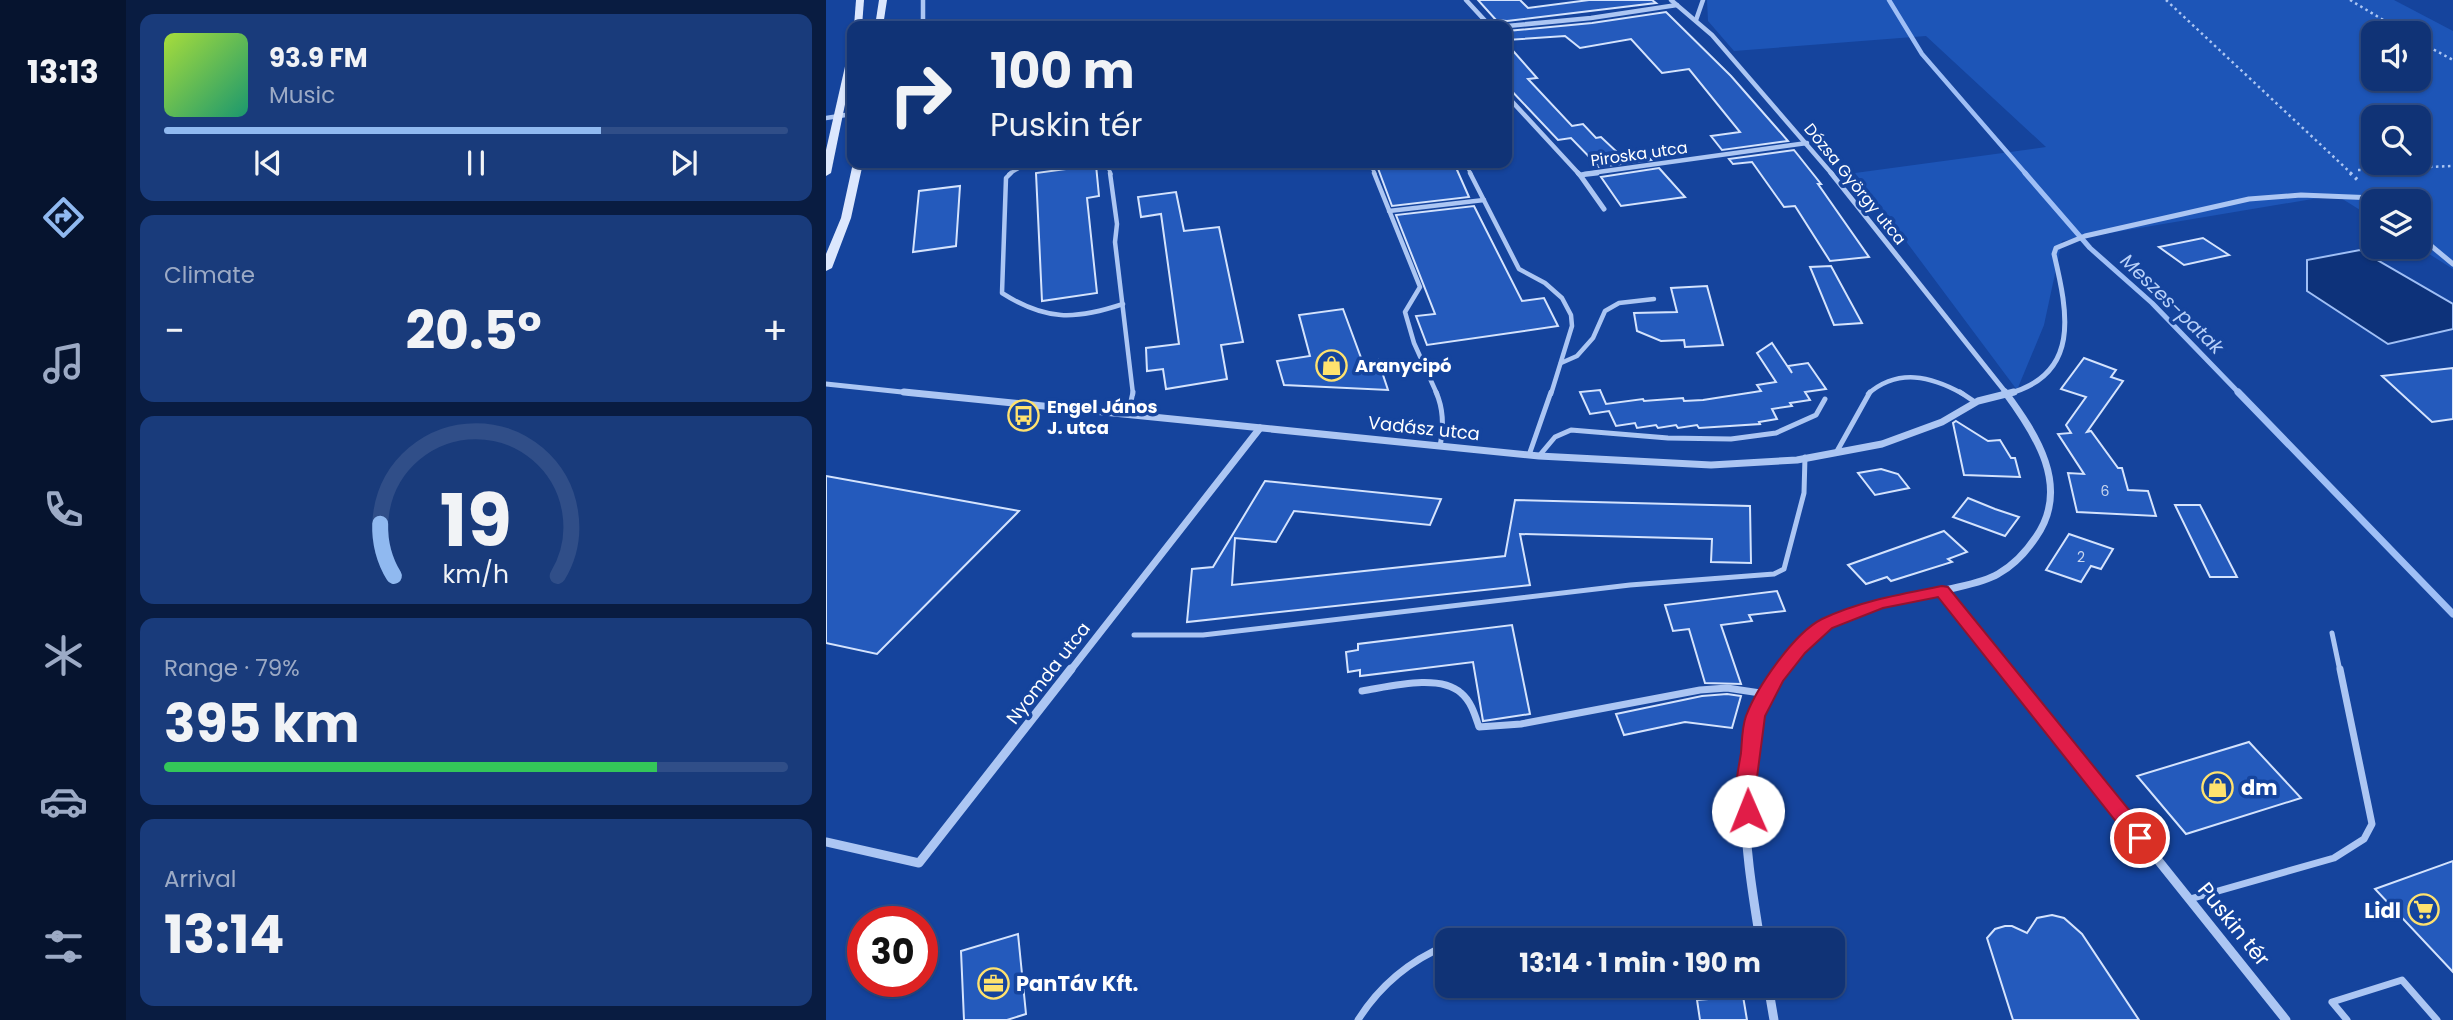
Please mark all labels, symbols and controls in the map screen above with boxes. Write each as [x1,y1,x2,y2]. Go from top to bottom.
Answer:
map controls [2361,21,2431,259]
button: sound [2361,21,2431,91]
text: 100 m [990,37,1135,105]
text: 93.9 FM [269,40,368,76]
text: 13:13 [27,49,99,94]
icon: right [875,49,966,140]
text: Music [269,79,335,111]
text: Puskin tér [990,102,1143,147]
button: search [2361,105,2431,175]
street label: Dózsa György utca [1799,118,1911,250]
street label: Piroska utca [1589,136,1689,172]
icon: previous [249,144,287,182]
icon: pause [457,144,495,182]
icon: next [665,144,703,182]
button: layers [2361,189,2431,259]
icon: directions [39,193,88,242]
water label: Meszes-patak [2114,248,2230,361]
text: Climate [164,259,255,291]
text: 20.5° [405,294,542,367]
text: − [164,304,185,357]
text: + [762,304,788,357]
icon: music [39,339,88,388]
shop icon: Aranycipó [1315,348,1349,382]
place label: Aranycipó [1355,353,1452,378]
place label: Engel János J. utca [1047,394,1158,440]
bus stop icon: Engel János J. utca [1007,399,1041,433]
street label: Vadász utca [1367,410,1481,446]
text: 19 [440,470,512,571]
house number: 6 [2101,481,2110,501]
icon: phone [39,485,88,534]
house number: 2 [2077,547,2085,567]
text: km/h [443,557,509,592]
street label: Nyomda utca [1000,617,1096,729]
icon: climate [39,631,88,680]
text: Range · 79% [164,652,300,684]
text: 395 km [164,687,359,760]
shop icon: dm [2201,770,2235,804]
place label: dm [2241,773,2278,802]
position arrow [1711,774,1785,848]
icon: car [39,777,88,826]
pin [2110,808,2170,868]
icon: arrive [2121,819,2159,857]
text: Arrival [164,863,236,895]
street label: Puskin tér [2191,876,2277,972]
supermarket icon: Lidl [2407,893,2441,927]
place label: Lidl [2364,896,2401,925]
text: 13:14 [164,898,285,971]
speed limit sign: 30 [847,906,938,997]
icon: filters [39,922,88,971]
text: 13:14 · 1 min · 190 m [1519,945,1761,981]
office icon: PanTáv Kft. [976,966,1010,1000]
place label: PanTáv Kft. [1016,969,1139,998]

